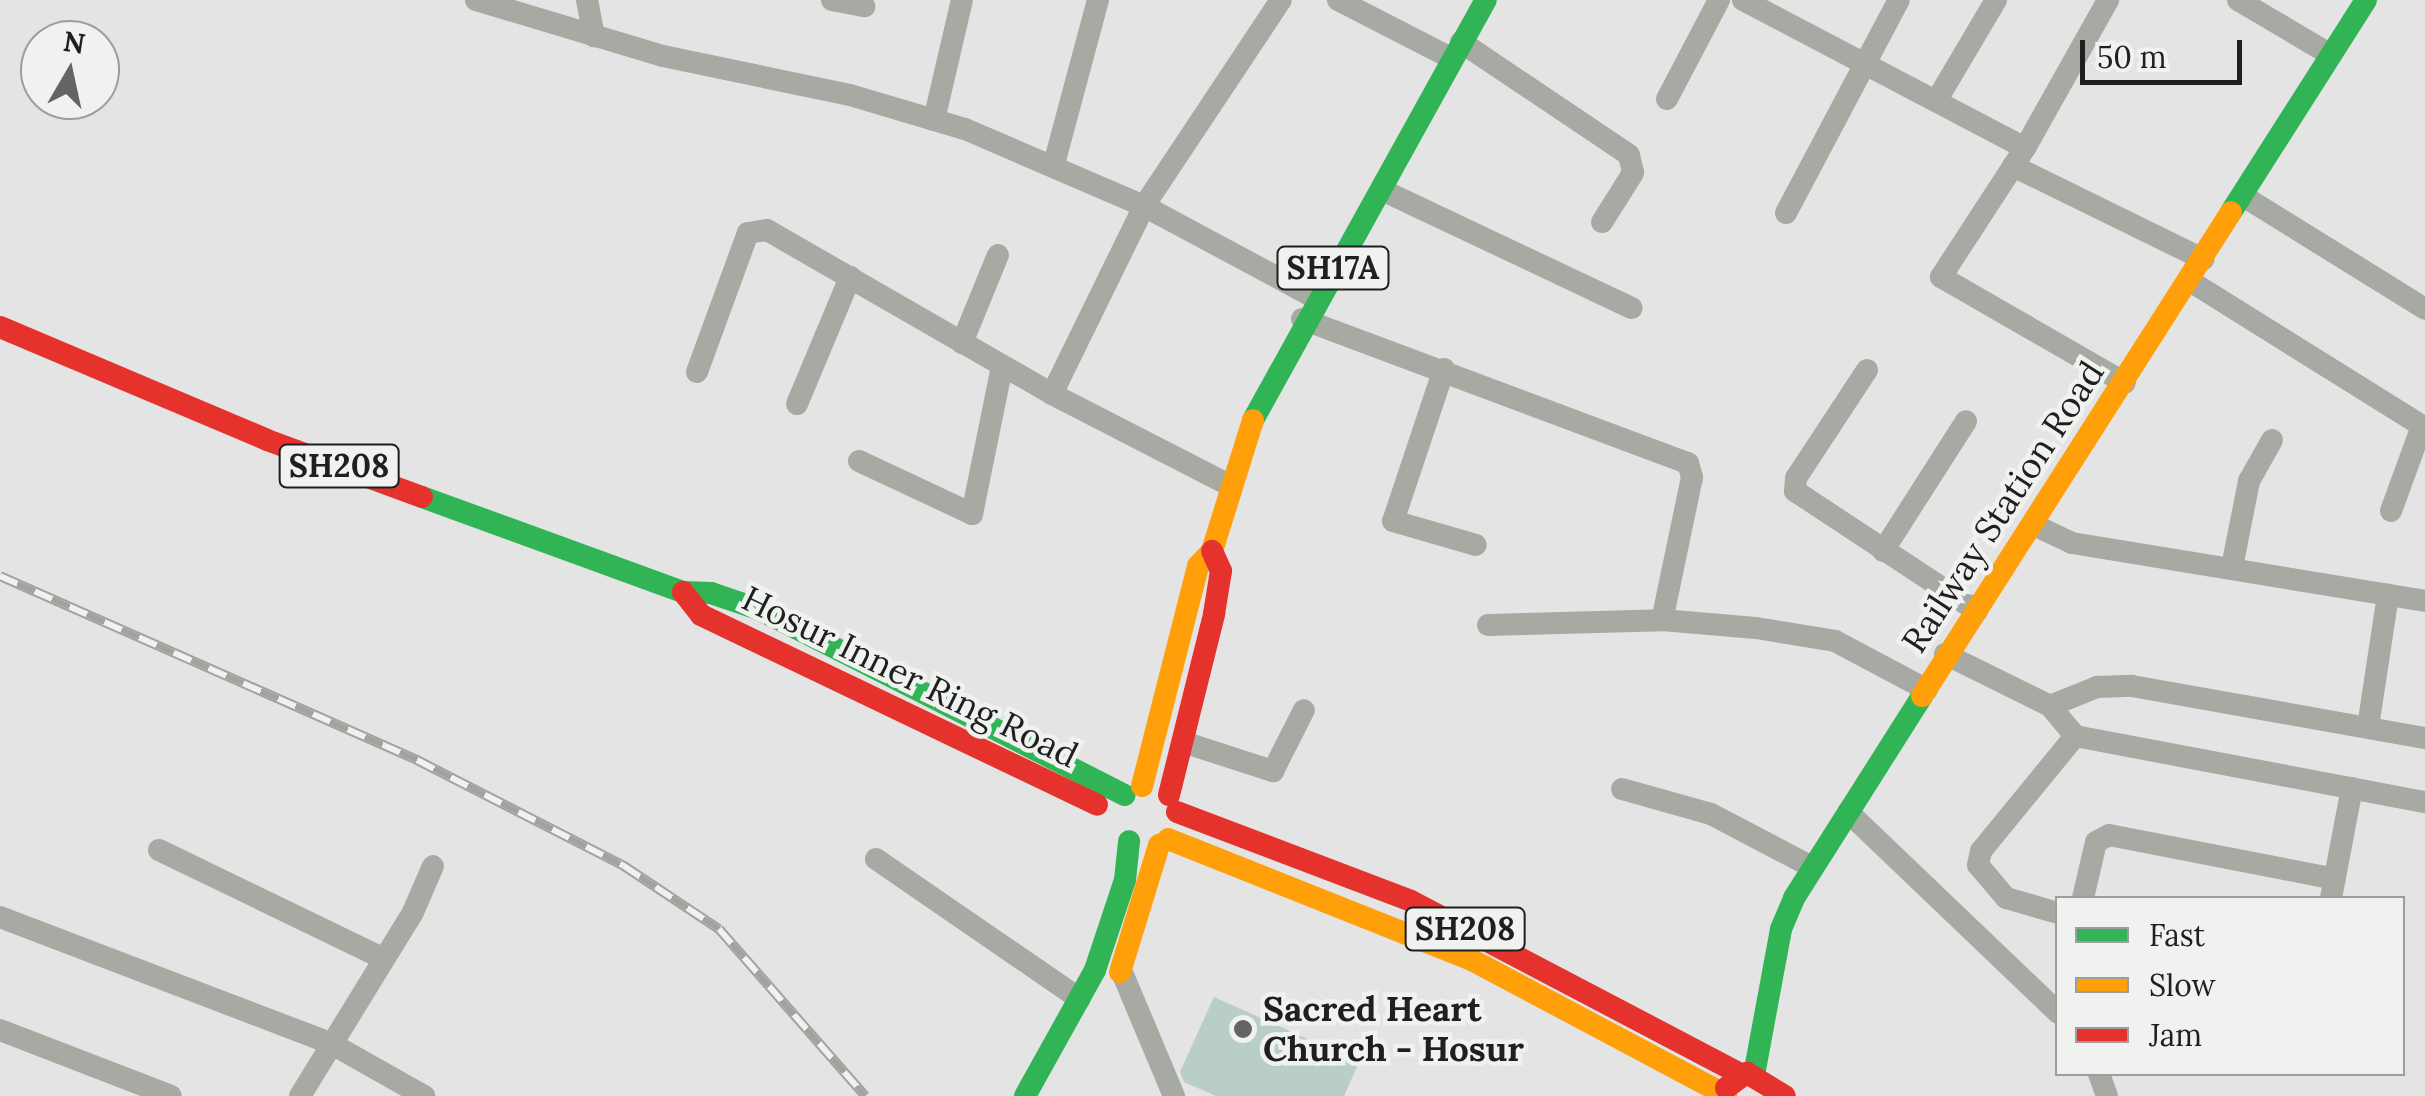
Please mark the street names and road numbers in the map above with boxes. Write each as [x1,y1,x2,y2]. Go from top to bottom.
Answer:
road number: SH17A [1276,241,1390,295]
street label: Railway Station Road [1893,353,2113,661]
road number: SH208 [276,439,402,493]
street label: Hosur Inner Ring Road [735,577,1085,777]
road number: SH208 [1402,902,1528,956]

